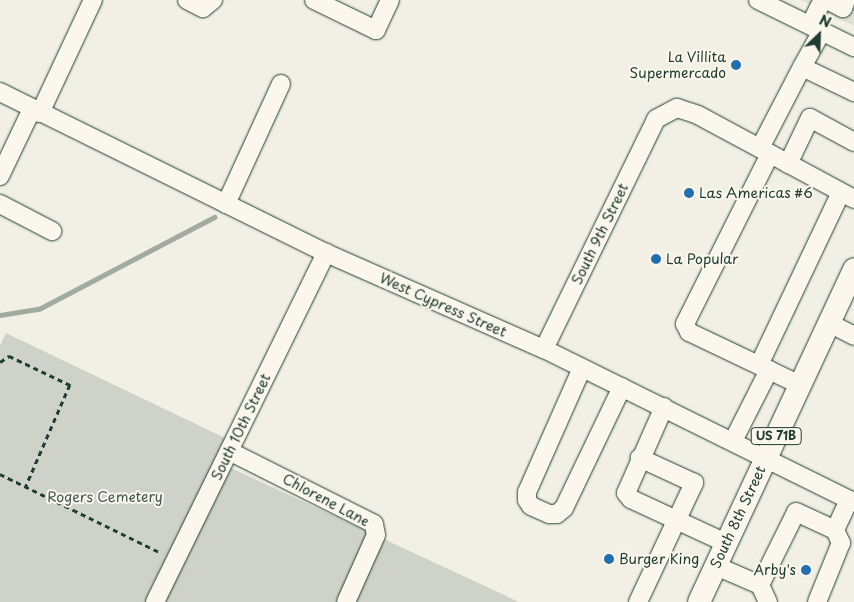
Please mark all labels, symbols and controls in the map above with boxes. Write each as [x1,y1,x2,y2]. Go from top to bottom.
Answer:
text: N [816,9,835,33]
north arrow [794,10,844,60]
place label: La Villita Supermercado [630,49,726,82]
marker: La Villita Supermercado [730,59,742,71]
street label: South 9th Street [568,180,632,288]
place label: Las Americas #6 [699,185,813,201]
marker: Las Americas #6 [683,187,695,199]
place label: La Popular [666,251,739,267]
marker: La Popular [650,253,662,265]
street label: West Cypress Street [377,269,509,341]
street label: South 10th Street [207,370,275,484]
road number: US 71B [750,426,802,446]
street label: South 8th Street [707,463,769,571]
street label: Chlorene Lane [279,470,373,530]
park label: Rogers Cemetery [48,489,162,505]
place label: Burger King [619,551,699,567]
marker: Burger King [603,553,615,565]
place label: Arby's [753,562,796,578]
marker: Arby's [800,564,812,576]

